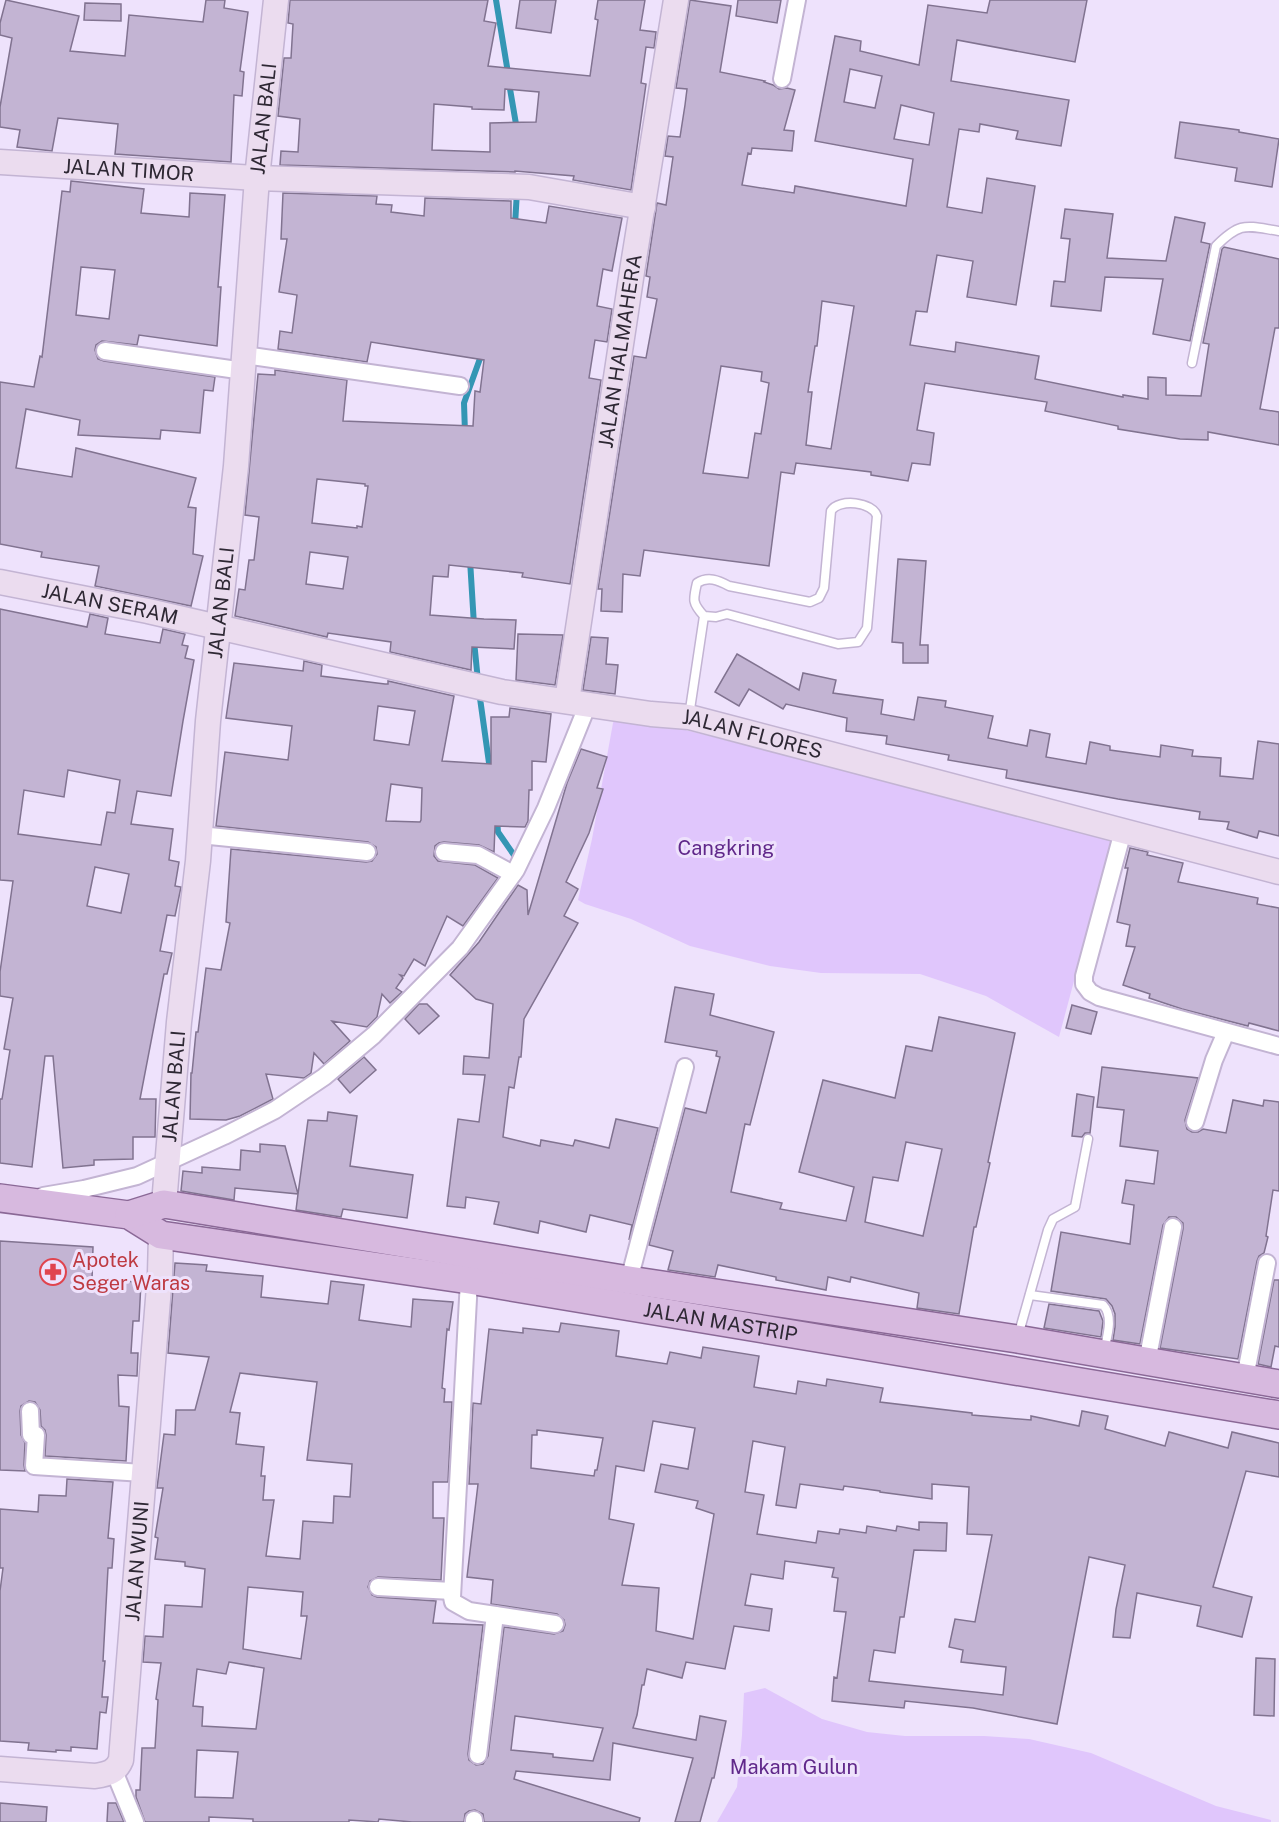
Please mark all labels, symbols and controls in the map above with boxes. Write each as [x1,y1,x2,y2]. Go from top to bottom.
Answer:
street label: JALAN BALI [245,62,281,176]
street label: JALAN TIMOR [63,154,195,186]
street label: JALAN HALMAHERA [593,252,647,450]
street label: JALAN BALI [203,546,239,660]
street label: JALAN SERAM [40,578,180,630]
street label: JALAN FLORES [681,704,825,764]
park label: Cangkring [678,836,774,860]
street label: JALAN BALI [157,1030,190,1143]
place label: Apotek Seger Waras [72,1248,190,1295]
pharmacy icon: Apotek Seger Waras [38,1257,68,1287]
street label: JALAN MASTRIP [642,1297,799,1347]
street label: JALAN WUNI [120,1500,154,1622]
park label: Makam Gulun [730,1755,858,1779]

